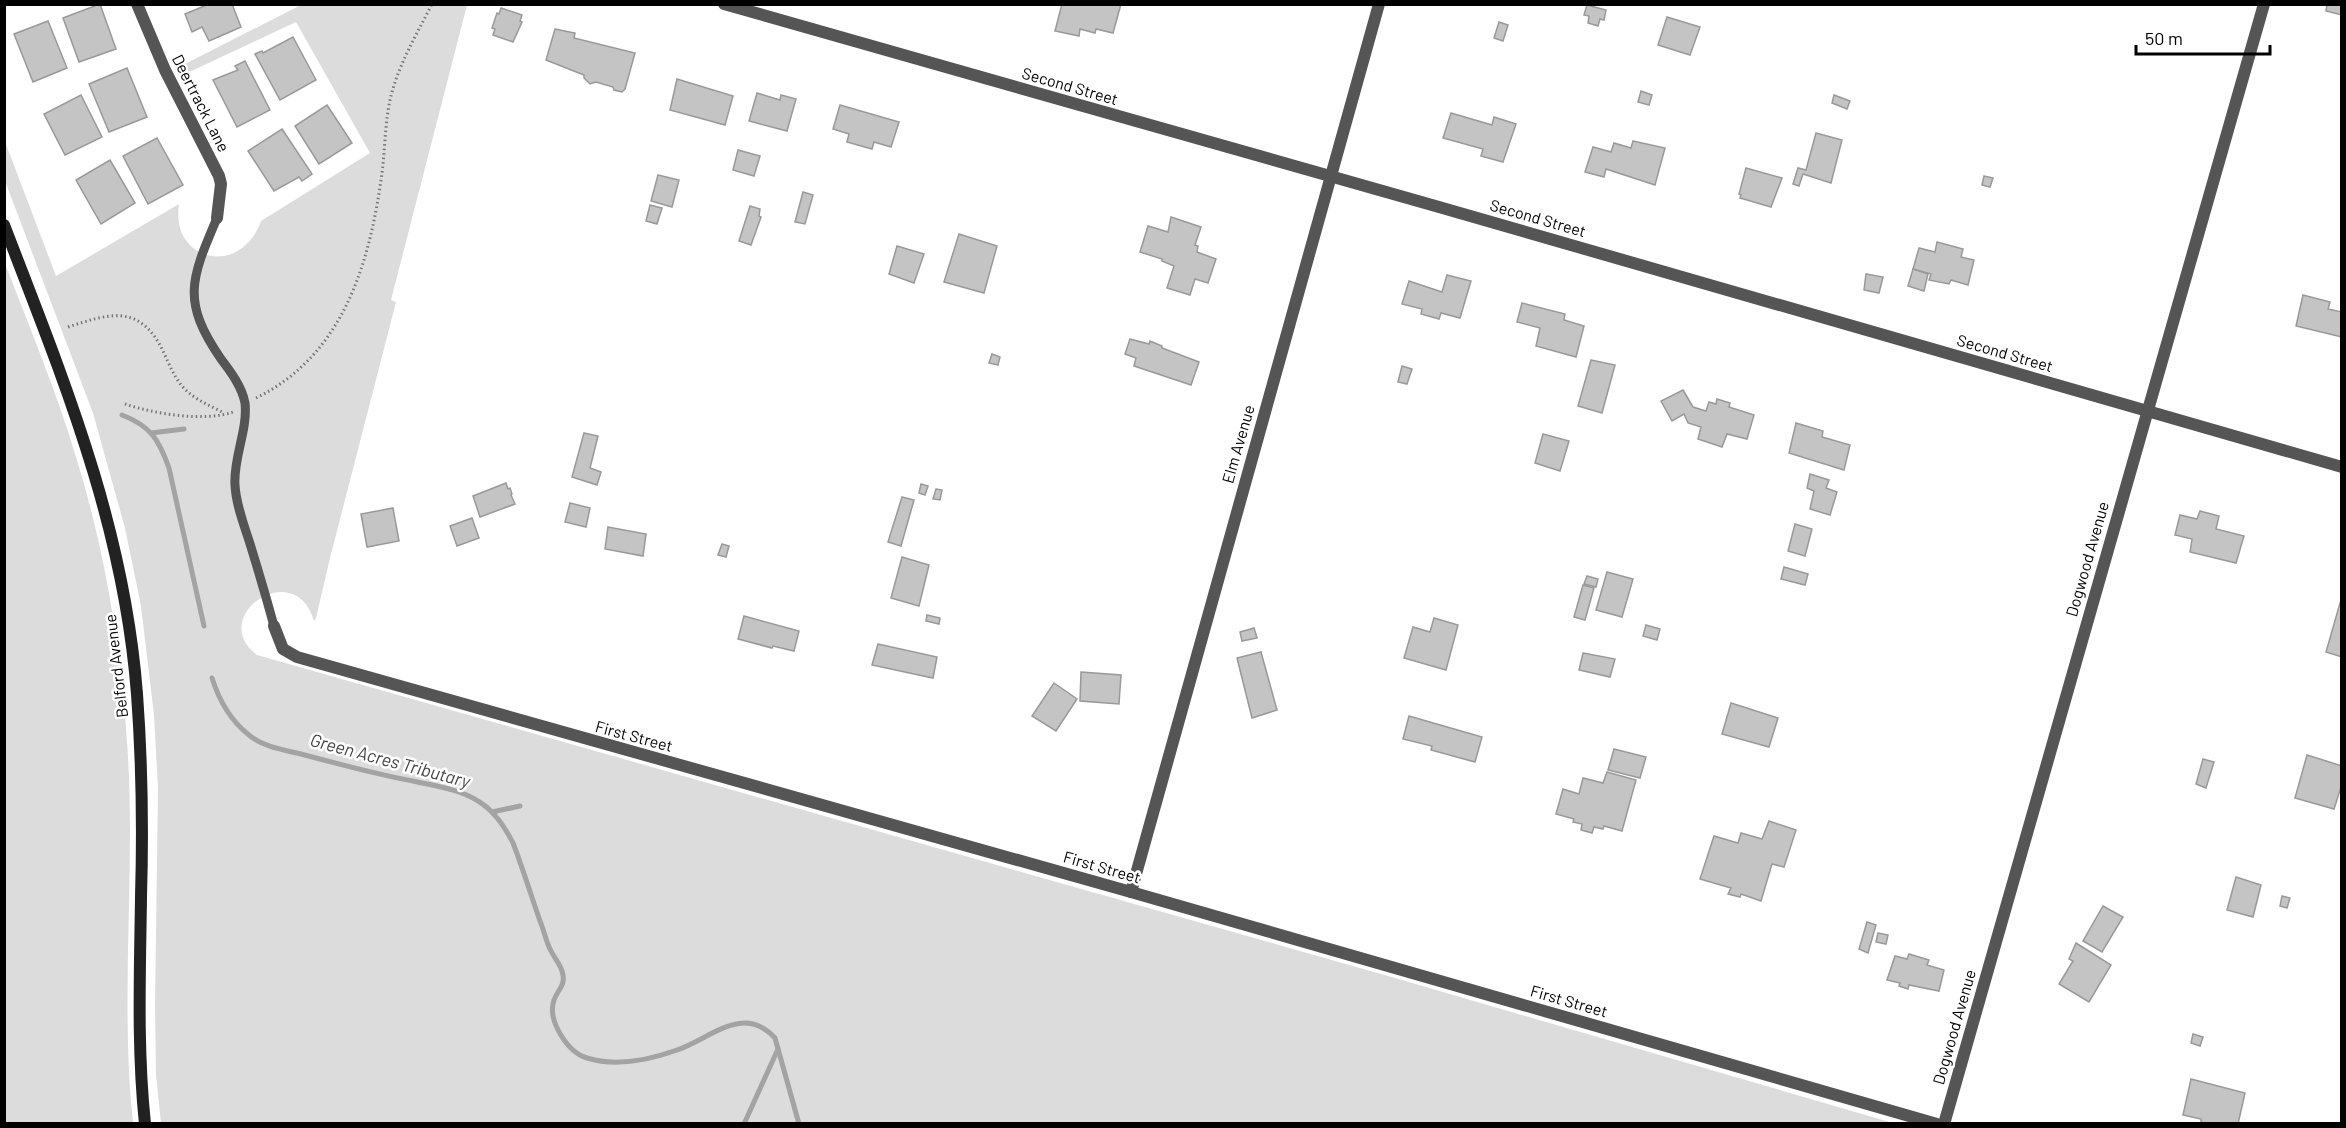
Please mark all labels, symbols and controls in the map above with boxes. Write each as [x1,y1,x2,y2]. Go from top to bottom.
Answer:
scale bar [2136,18,2270,56]
text: 50 m [2145,27,2183,49]
street label: Deertrack Lane [169,51,234,155]
street label: Second Street [1020,63,1120,108]
street label: Second Street [1488,195,1588,240]
street label: Second Street [1955,330,2055,375]
street label: Elm Avenue [1217,402,1258,485]
street label: Dogwood Avenue [2061,499,2112,619]
street label: Belford Avenue [100,613,131,719]
street label: First Street [593,716,675,755]
water label: Green Acres Tributary [308,728,474,792]
street label: First Street [1061,846,1143,887]
street label: Dogwood Avenue [1928,967,1979,1087]
street label: First Street [1528,980,1610,1021]

